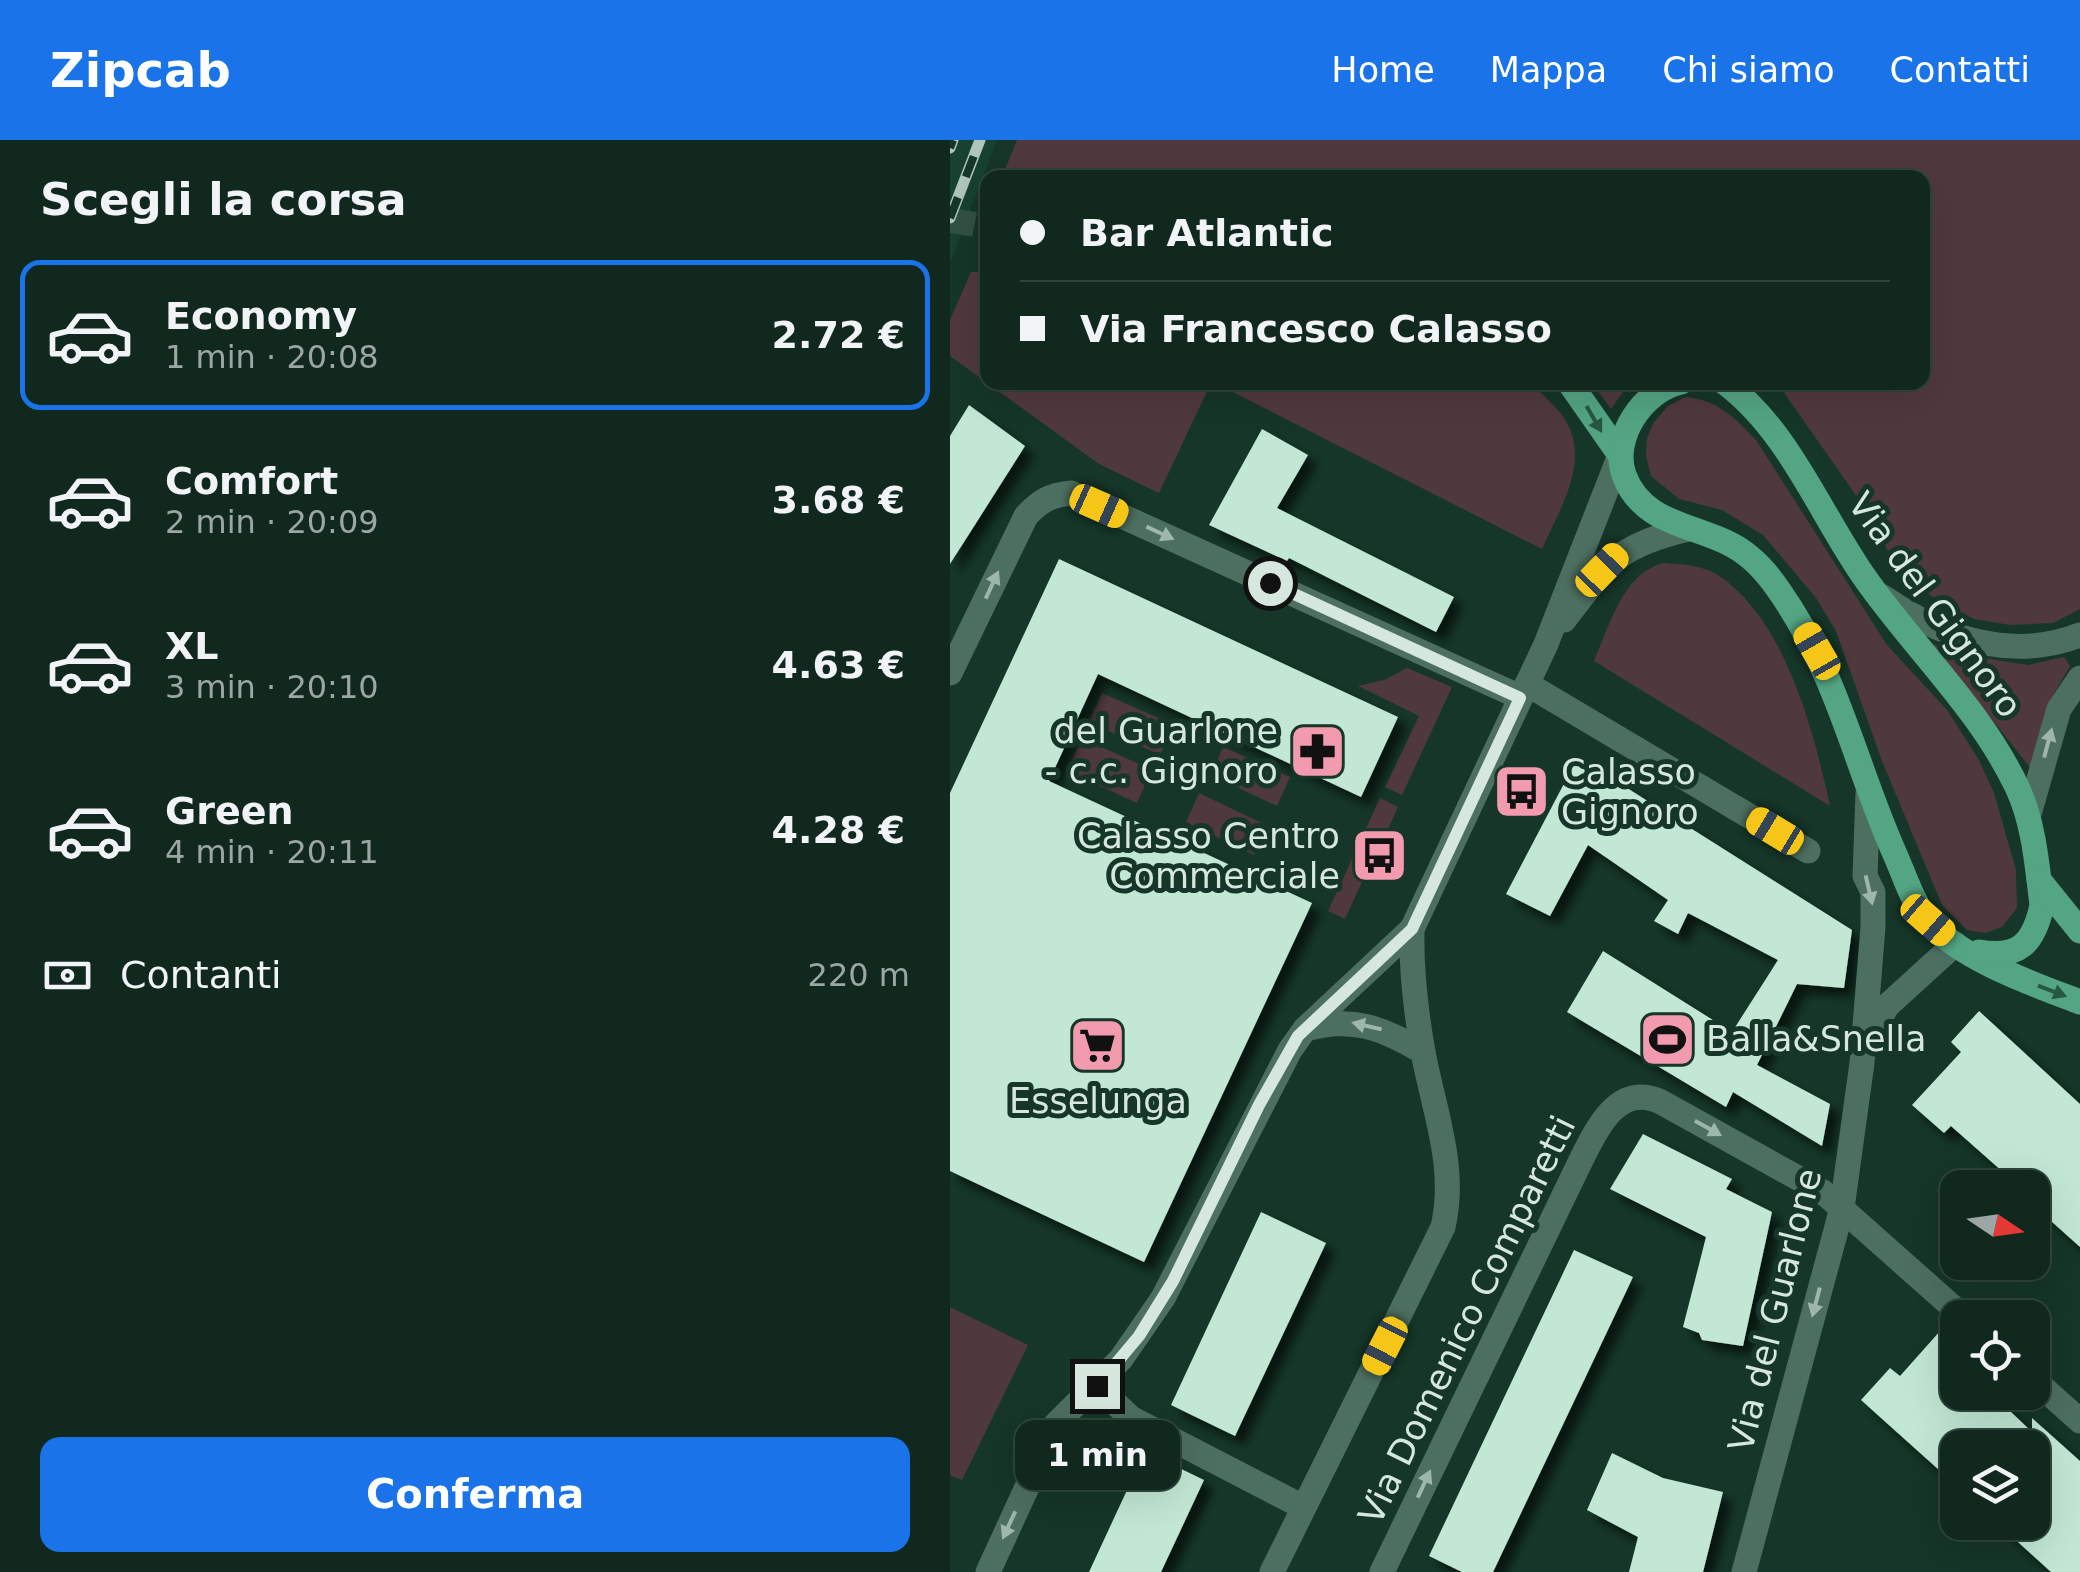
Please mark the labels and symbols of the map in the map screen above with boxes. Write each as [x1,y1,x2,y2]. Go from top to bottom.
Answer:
one-way arrow [1585,405,1602,433]
car [1065,480,1133,532]
street label: Via del Gignoro [1840,485,2030,725]
one-way arrow [1145,525,1175,541]
car [1570,538,1634,602]
route start [1248,561,1293,606]
one-way arrow [983,570,1000,599]
car [1789,618,1845,684]
place label: del Guarlone - c.c. Gignoro [1045,711,1278,791]
pharmacy icon: del Guarlone - c.c. Gignoro [1287,721,1347,781]
one-way arrow [2040,727,2056,758]
place label: Calasso Gignoro [1561,752,1699,832]
bus stop icon: Calasso Gignoro [1492,762,1552,822]
car [1742,803,1808,859]
place label: Calasso Centro Commerciale [1077,816,1340,896]
bus stop icon: Calasso Centro Commerciale [1349,826,1409,886]
one-way arrow [1862,874,1877,905]
car [1896,889,1960,951]
one-way arrow [2038,984,2068,1000]
sports icon: Balla&Snella [1637,1009,1697,1069]
supermarket icon: Esselunga [1068,1015,1128,1075]
one-way arrow [1351,1017,1382,1033]
place label: Balla&Snella [1706,1019,1926,1059]
place label: Esselunga [1009,1081,1187,1121]
street label: Via Domenico Comparetti [1351,1109,1583,1531]
one-way arrow [1694,1120,1723,1137]
street label: Via del Guarlone [1721,1164,1829,1456]
north arrow [1940,1170,2050,1280]
one-way arrow [1808,1287,1824,1318]
car [1358,1312,1412,1380]
route end [1075,1364,1120,1409]
callout: 1 min [1014,1421,1180,1491]
one-way arrow [1415,1469,1432,1498]
one-way arrow [1001,1511,1018,1540]

